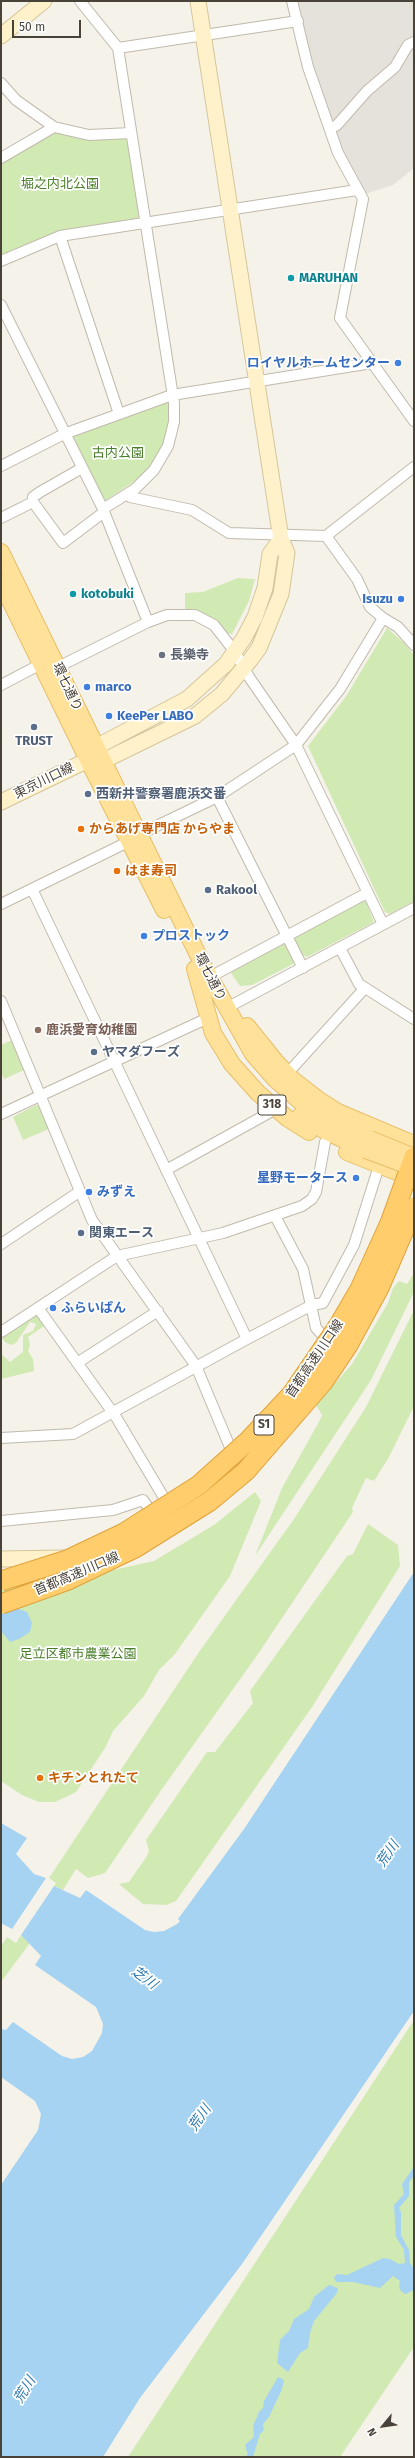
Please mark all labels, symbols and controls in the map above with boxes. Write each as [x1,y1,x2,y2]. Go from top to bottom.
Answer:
scale bar [14,12,83,38]
text: 50 m [19,20,45,34]
park label: 堀之内北公園 [21,176,99,192]
place label: MARUHAN [299,270,358,286]
marker: MARUHAN [286,273,296,283]
place label: ロイヤルホームセンター [247,355,390,371]
marker: ロイヤルホームセンター [393,358,403,368]
park label: 古内公園 [92,445,144,461]
place label: kotobuki [81,586,134,602]
marker: kotobuki [68,589,78,599]
place label: Isuzu [362,591,393,607]
marker: Isuzu [396,594,406,604]
place label: 長樂寺 [170,647,209,663]
marker: 長樂寺 [157,650,167,660]
street label: 環七通り [49,660,85,714]
place label: marco [95,679,131,695]
marker: marco [82,682,92,692]
place label: KeePer LABO [117,708,194,724]
marker: KeePer LABO [104,711,114,721]
marker: TRUST [29,722,39,732]
place label: TRUST [15,733,53,749]
street label: 東京川口線 [11,760,77,802]
place label: 西新井警察署鹿浜交番 [96,786,226,802]
marker: 西新井警察署鹿浜交番 [83,789,93,799]
place label: からあげ専門店 からやま [89,821,235,837]
marker: からあげ専門店 からやま [76,824,86,834]
place label: はま寿司 [125,863,177,879]
marker: はま寿司 [112,866,122,876]
place label: Rakool [216,882,257,898]
marker: Rakool [203,885,213,895]
place label: プロストック [152,928,230,944]
marker: プロストック [139,931,149,941]
street label: 環七通り [191,950,229,1004]
place label: 鹿浜愛育幼稚園 [46,1022,137,1038]
marker: 鹿浜愛育幼稚園 [33,1025,43,1035]
place label: ヤマダフーズ [102,1044,180,1060]
marker: ヤマダフーズ [89,1047,99,1057]
road number: 318 [258,1095,286,1115]
place label: 星野モータース [257,1170,348,1186]
marker: 星野モータース [351,1173,361,1183]
place label: みずえ [97,1184,136,1200]
marker: みずえ [84,1187,94,1197]
place label: 関東エース [89,1225,154,1241]
marker: 関東エース [76,1228,86,1238]
place label: ふらいぱん [61,1300,126,1316]
marker: ふらいぱん [48,1303,58,1313]
street label: 首都高速川口線 [283,1317,347,1401]
road number: S1 [254,1415,274,1435]
street label: 首都高速川口線 [32,1549,122,1599]
park label: 足立区都市農業公園 [20,1646,136,1662]
place label: キチンとれたて [48,1770,139,1786]
marker: キチンとれたて [35,1773,45,1783]
water label: 荒川 [373,1838,403,1870]
water label: 芝川 [128,1963,160,1993]
water label: 荒川 [185,2102,215,2134]
water label: 荒川 [10,2374,40,2406]
north arrow [363,2406,403,2446]
text: N [365,2426,380,2438]

